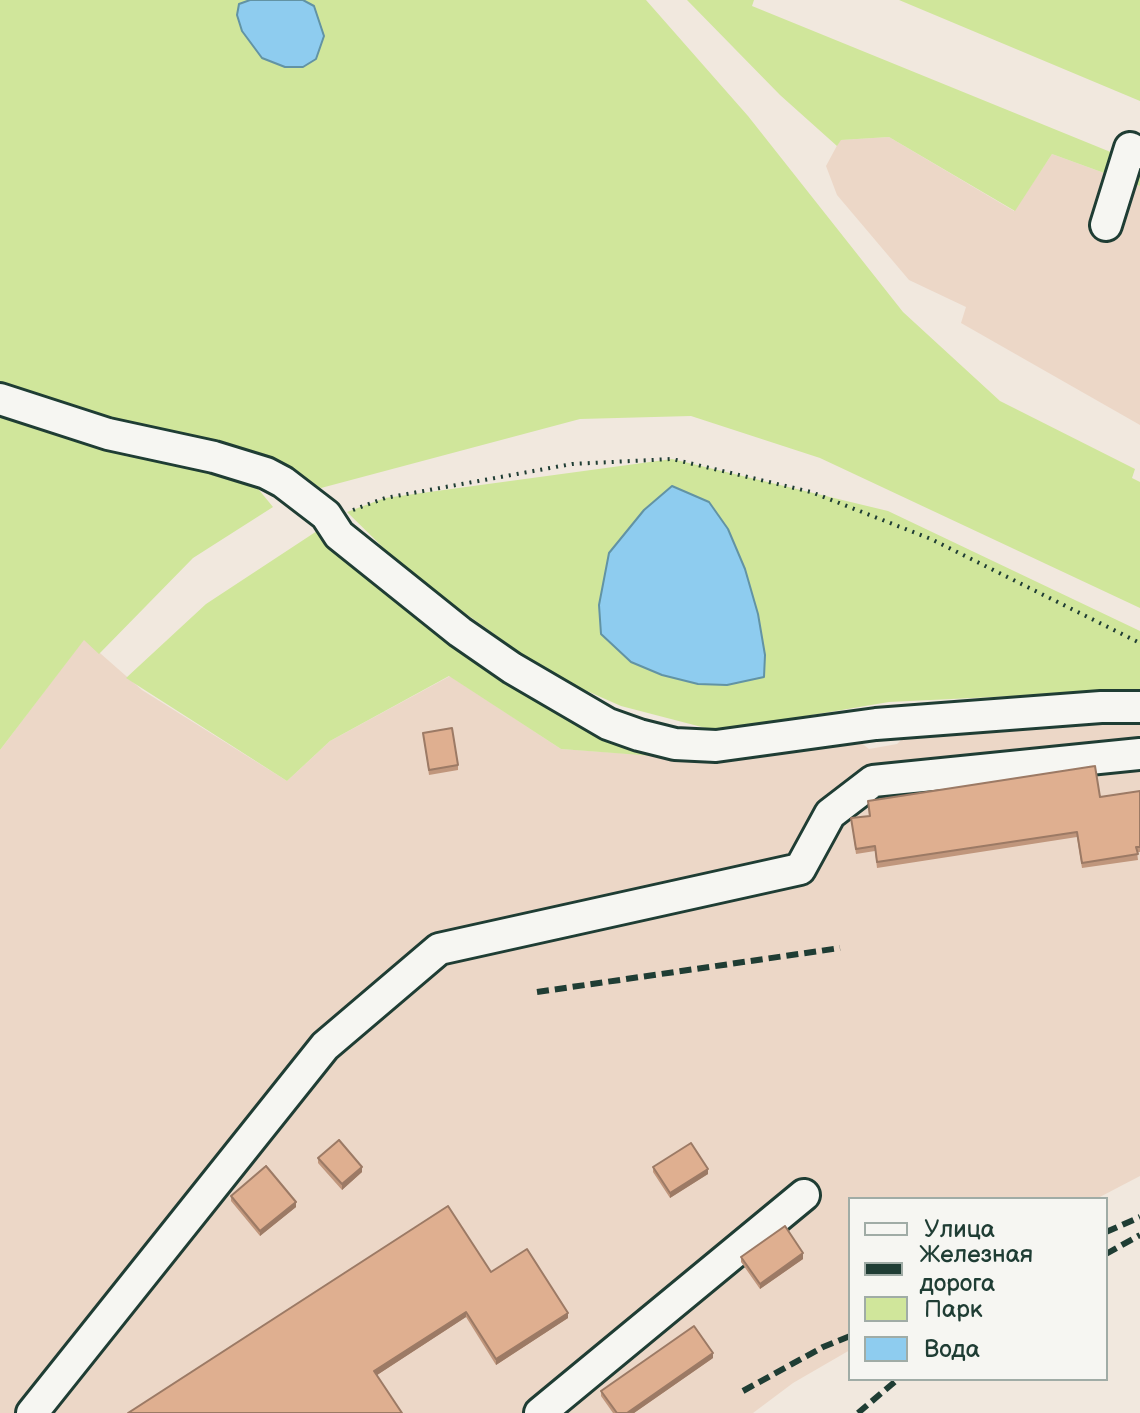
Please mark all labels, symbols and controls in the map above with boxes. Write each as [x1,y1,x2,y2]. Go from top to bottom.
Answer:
legend [848,1197,1108,1381]
text: Улица [924,1215,995,1244]
text: Железная дорога [919,1240,1033,1298]
text: Парк [924,1295,982,1324]
text: Вода [924,1335,980,1364]

